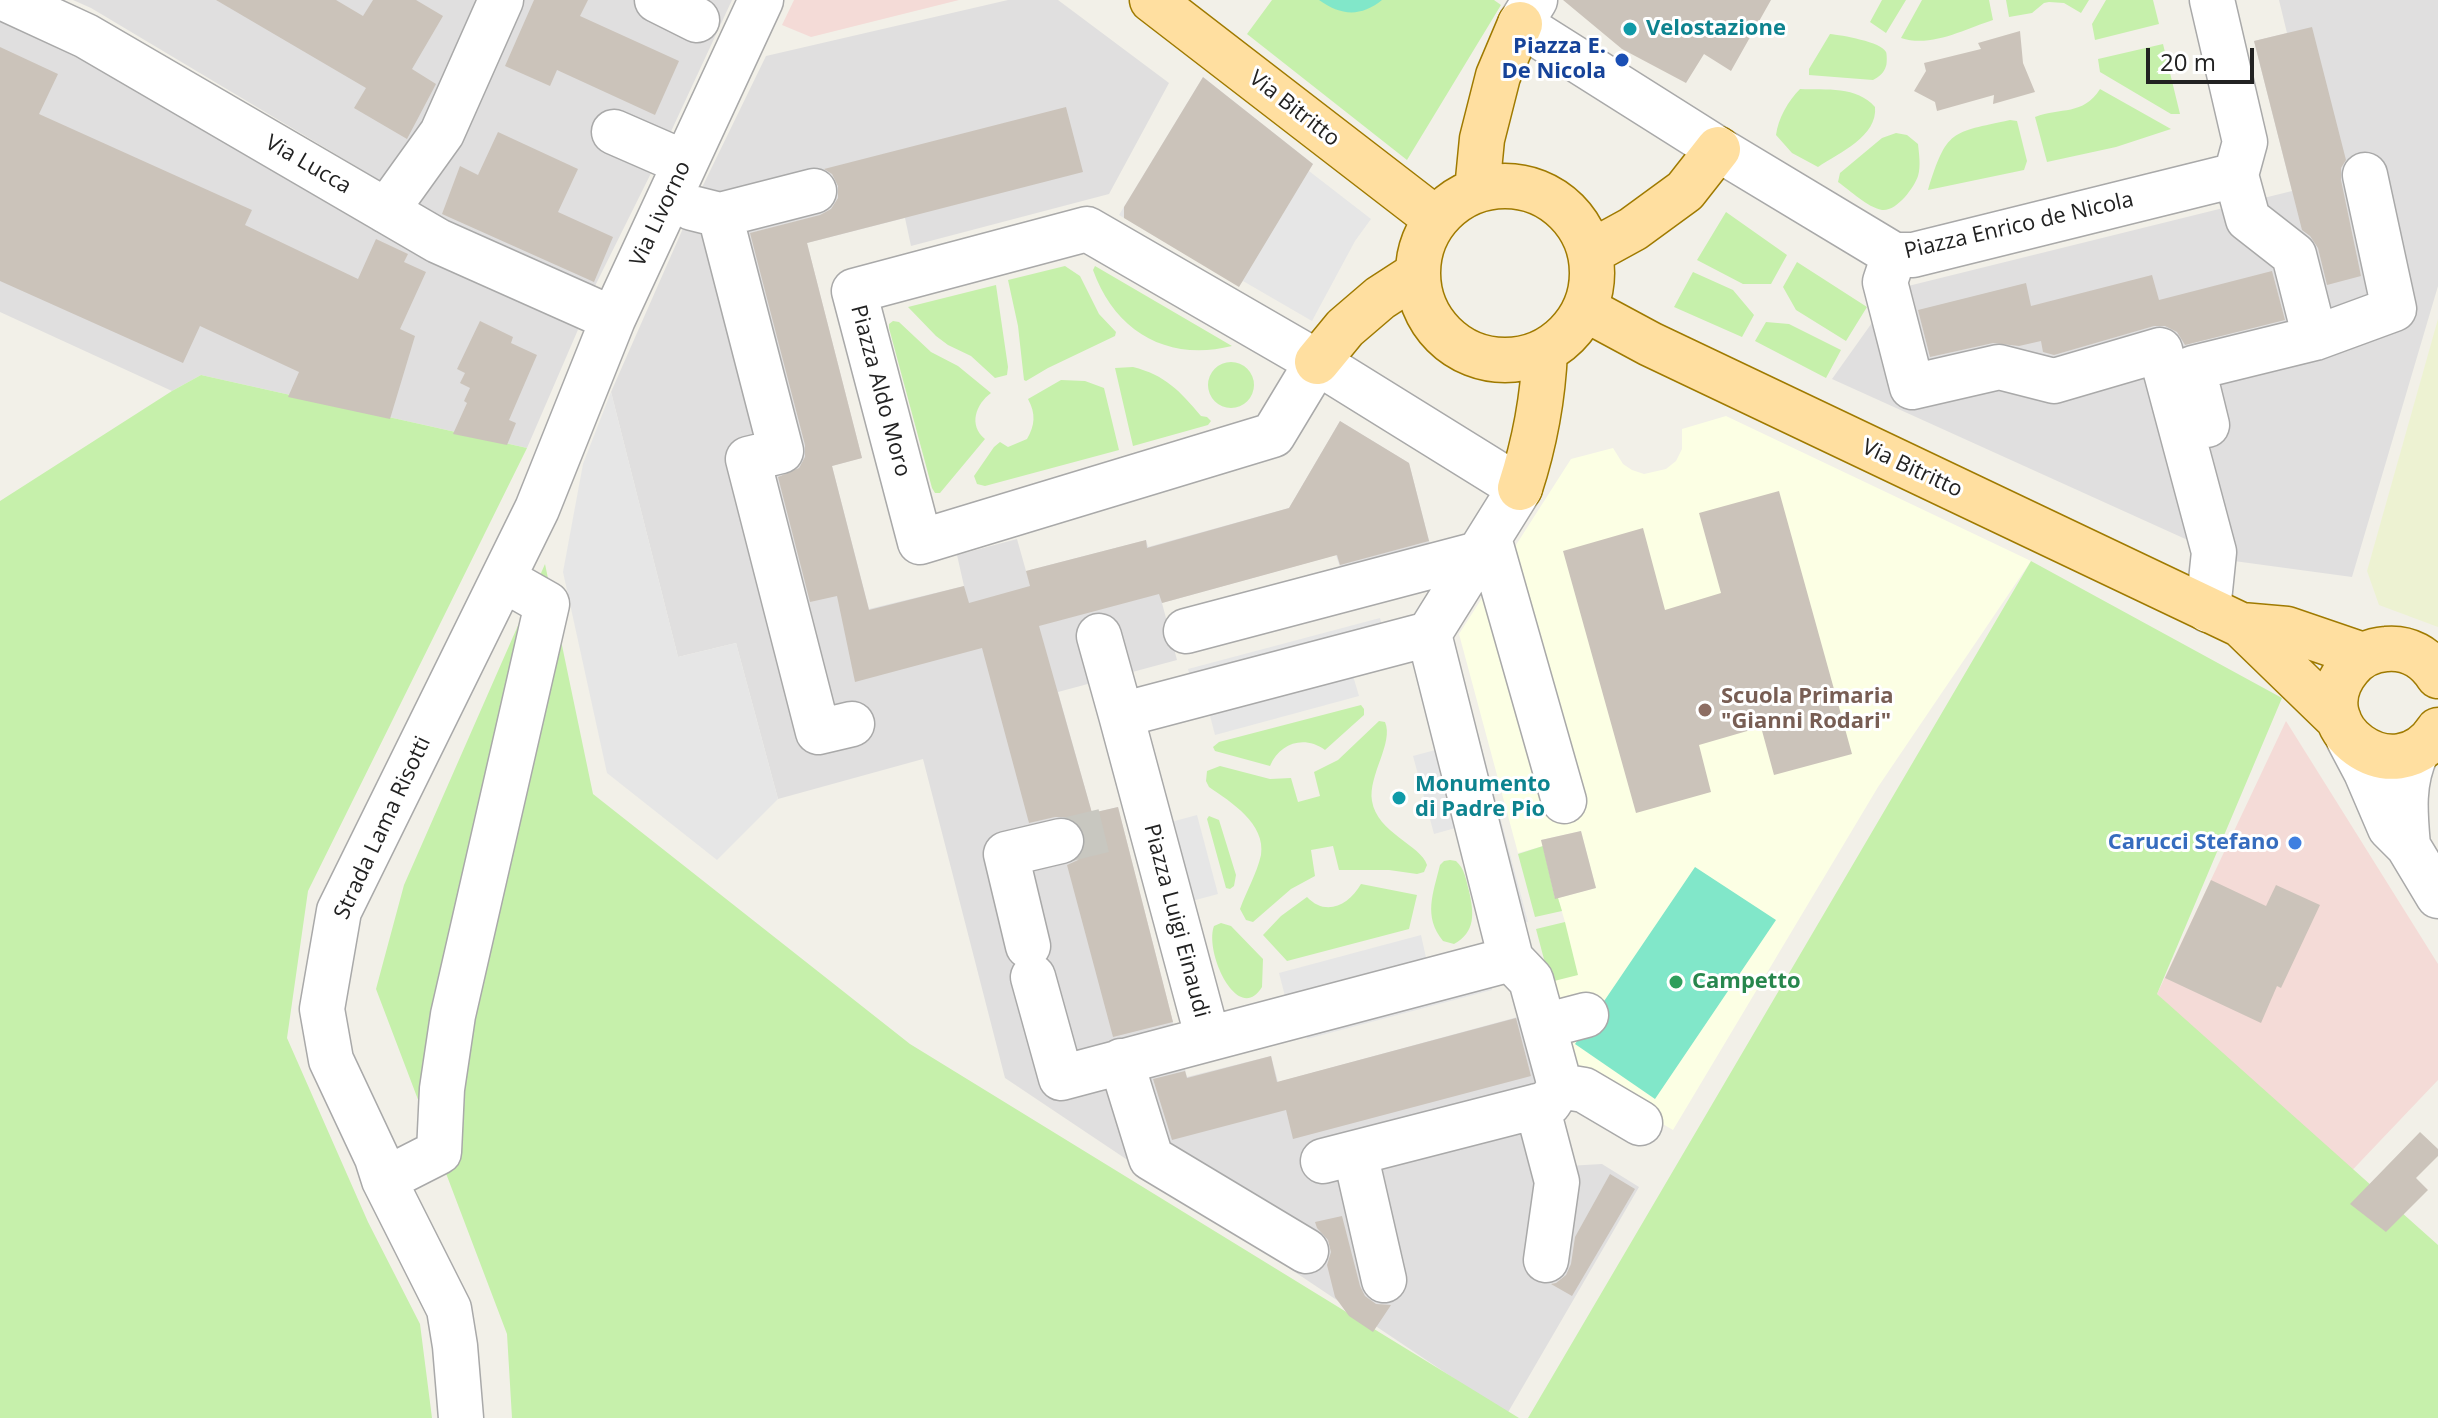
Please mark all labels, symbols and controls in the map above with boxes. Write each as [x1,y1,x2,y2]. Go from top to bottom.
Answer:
place label: Velostazione [1646,16,1786,42]
marker: Velostazione [1621,20,1639,38]
scale bar [2150,32,2258,82]
place label: Piazza E. De Nicola [1501,34,1606,86]
text: 20 m [2160,45,2216,78]
marker: Piazza E. De Nicola [1613,51,1631,69]
street label: Via Bitritto [1243,65,1345,153]
street label: Via Lucca [260,130,356,200]
street label: Via Livorno [625,157,697,271]
street label: Piazza Enrico de Nicola [1902,187,2136,265]
street label: Piazza Aldo Moro [844,302,916,480]
street label: Via Bitritto [1858,434,1966,504]
place label: Scuola Primaria "Gianni Rodari" [1721,684,1894,736]
marker: Scuola Primaria "Gianni Rodari" [1696,701,1714,719]
street label: Strada Lama Risotti [329,732,437,924]
place label: Monumento di Padre Pio [1415,772,1551,824]
marker: Monumento di Padre Pio [1390,789,1408,807]
street label: Piazza Luigi Einaudi [1137,821,1215,1021]
place label: Carucci Stefano [2108,830,2279,856]
marker: Carucci Stefano [2286,834,2304,852]
place label: Campetto [1692,969,1801,995]
marker: Campetto [1667,973,1685,991]

